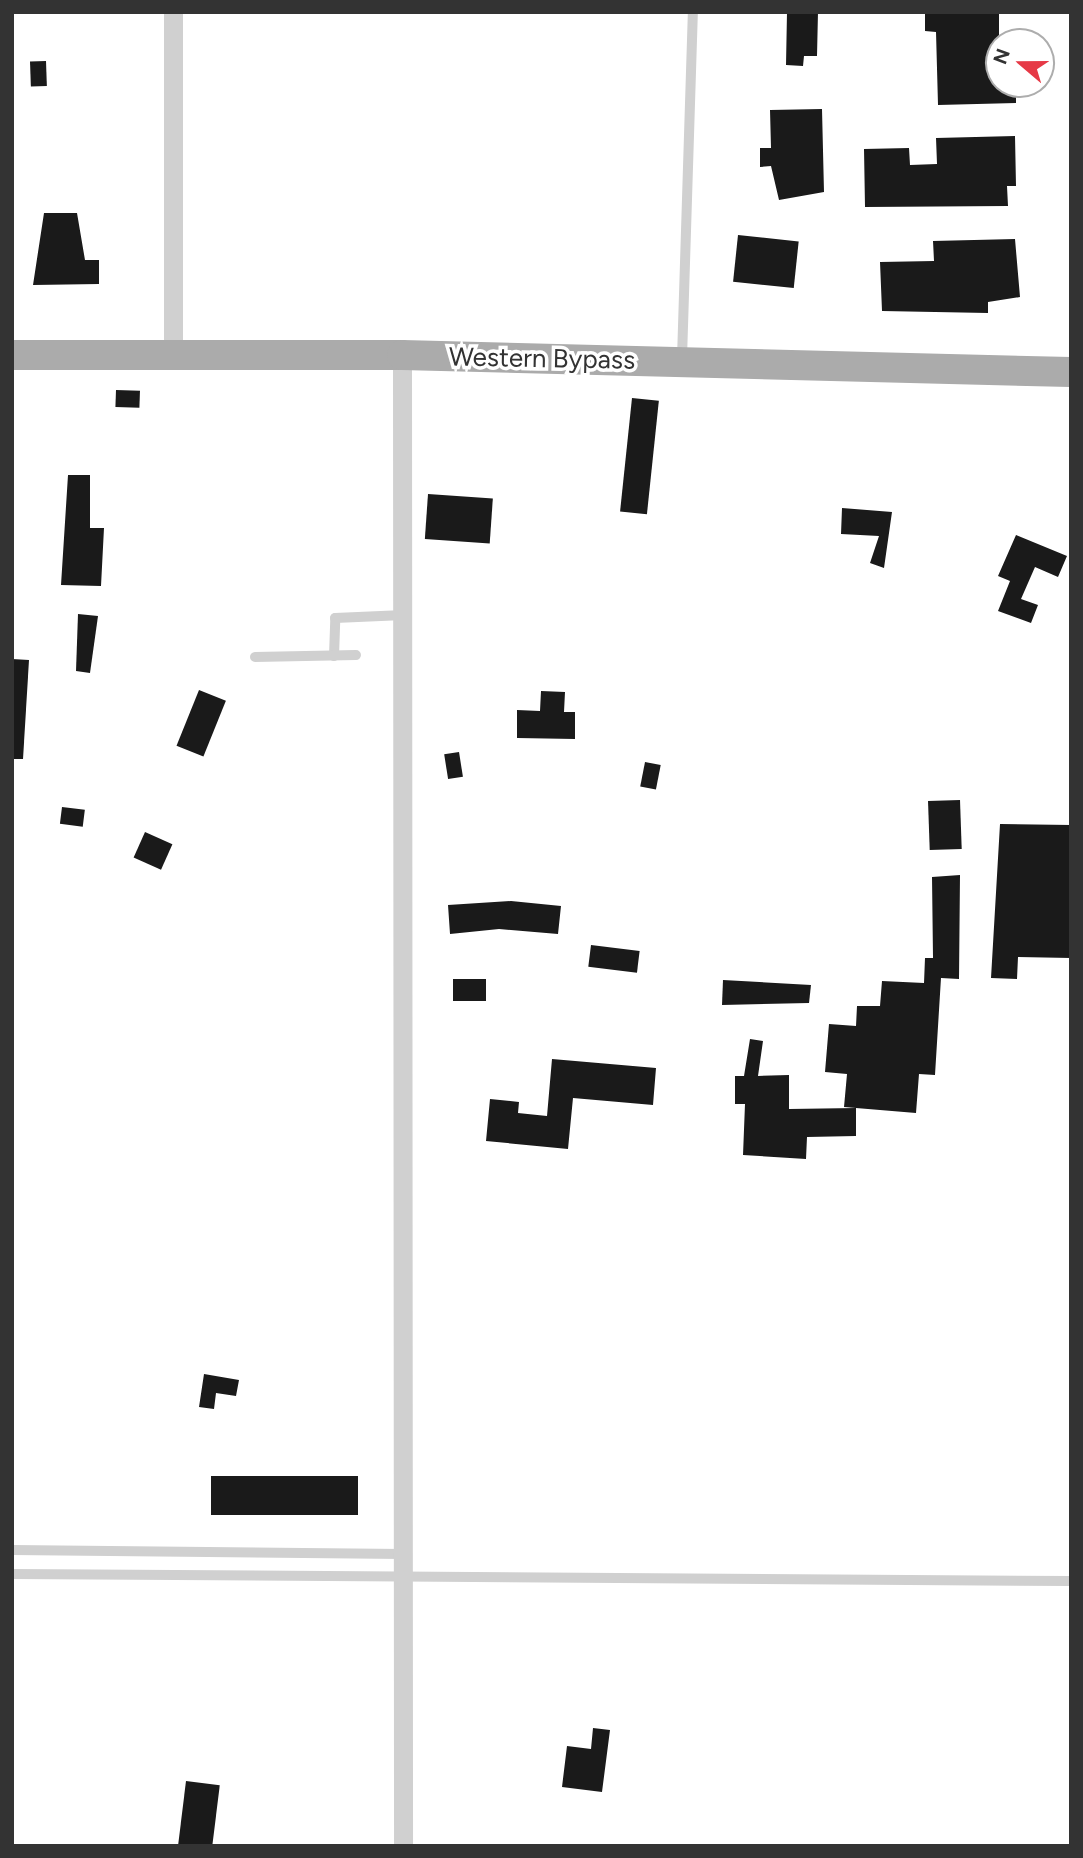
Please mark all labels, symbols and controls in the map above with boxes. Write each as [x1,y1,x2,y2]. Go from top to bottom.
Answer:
north arrow [985,28,1055,98]
text: N [988,45,1015,67]
street label: Western Bypass [449,342,635,376]

